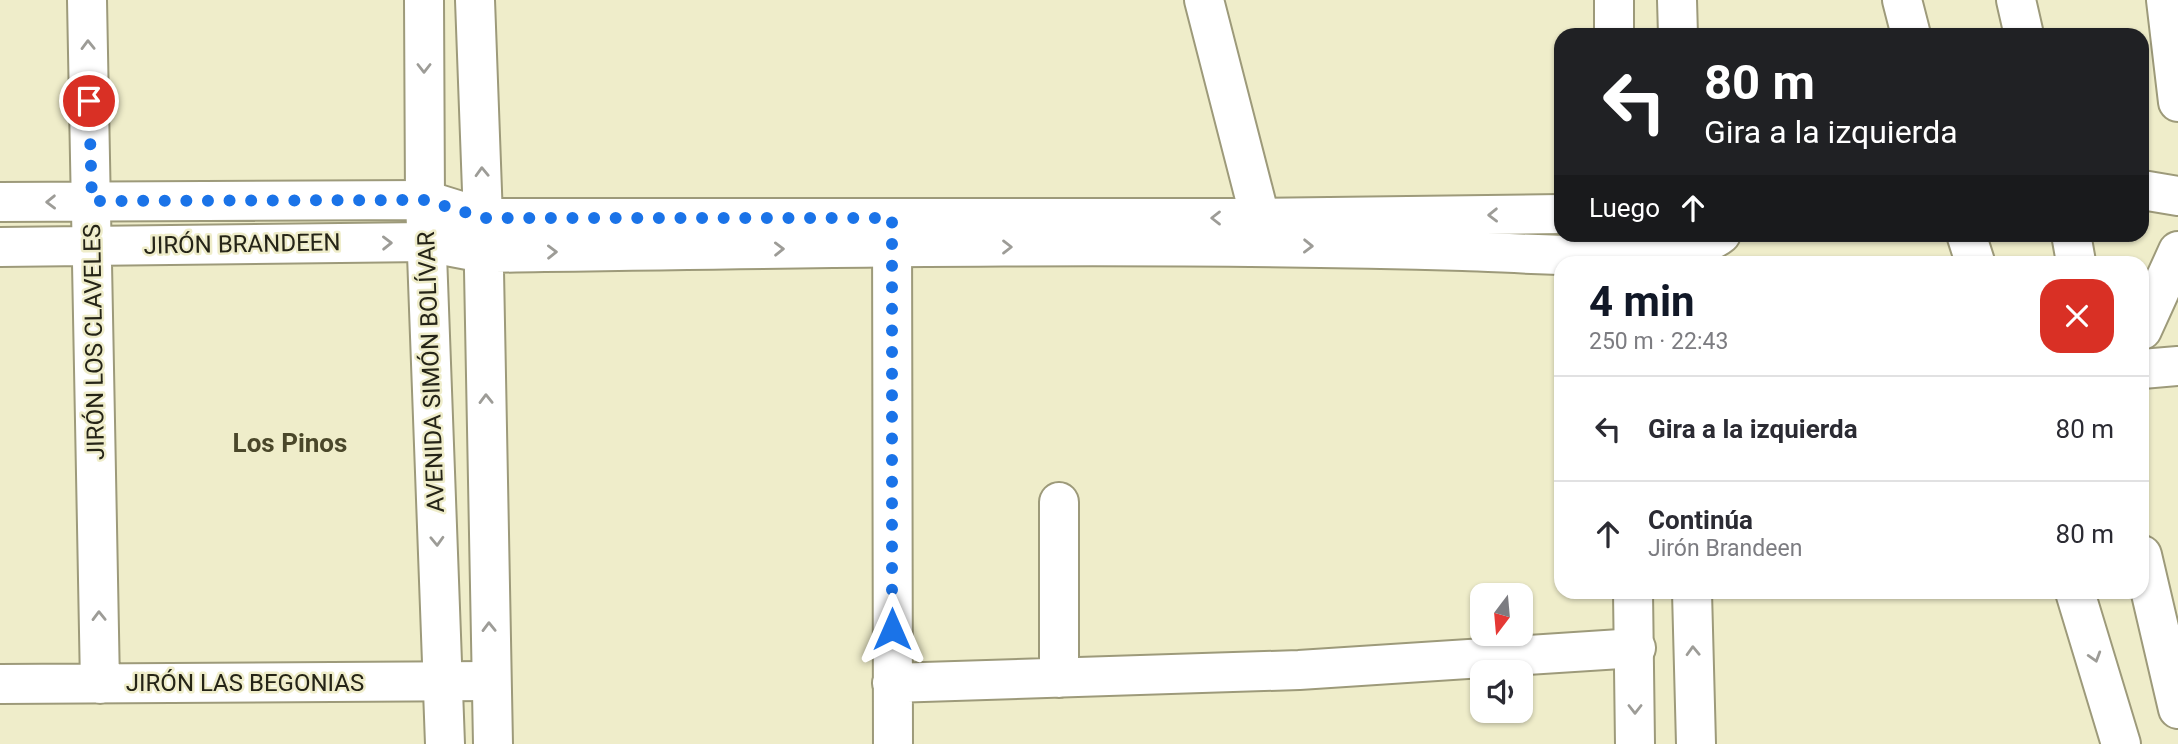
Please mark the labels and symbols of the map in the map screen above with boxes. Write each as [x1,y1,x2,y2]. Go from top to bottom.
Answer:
one-way arrow [80,39,96,50]
one-way arrow [416,63,432,74]
pin [59,71,119,131]
one-way arrow [474,166,489,177]
one-way arrow [45,194,55,210]
one-way arrow [1487,207,1498,223]
one-way arrow [1211,210,1221,226]
street label: JIRÓN LOS CLAVELES [78,224,110,460]
street label: JIRÓN BRANDEEN [143,228,341,260]
street label: AVENIDA SIMÓN BOLÍVAR [412,231,450,513]
one-way arrow [382,235,392,251]
one-way arrow [1002,239,1013,255]
one-way arrow [1303,239,1314,254]
one-way arrow [774,241,785,256]
one-way arrow [547,244,558,260]
one-way arrow [478,394,494,404]
district label: Los Pinos [233,428,347,458]
one-way arrow [430,535,445,546]
north arrow [1470,583,1533,646]
position arrow [855,592,929,666]
one-way arrow [91,610,107,620]
one-way arrow [481,621,497,632]
one-way arrow [1686,646,1701,657]
one-way arrow [2086,651,2101,663]
street label: JIRÓN LAS BEGONIAS [126,669,364,697]
one-way arrow [1627,704,1643,714]

